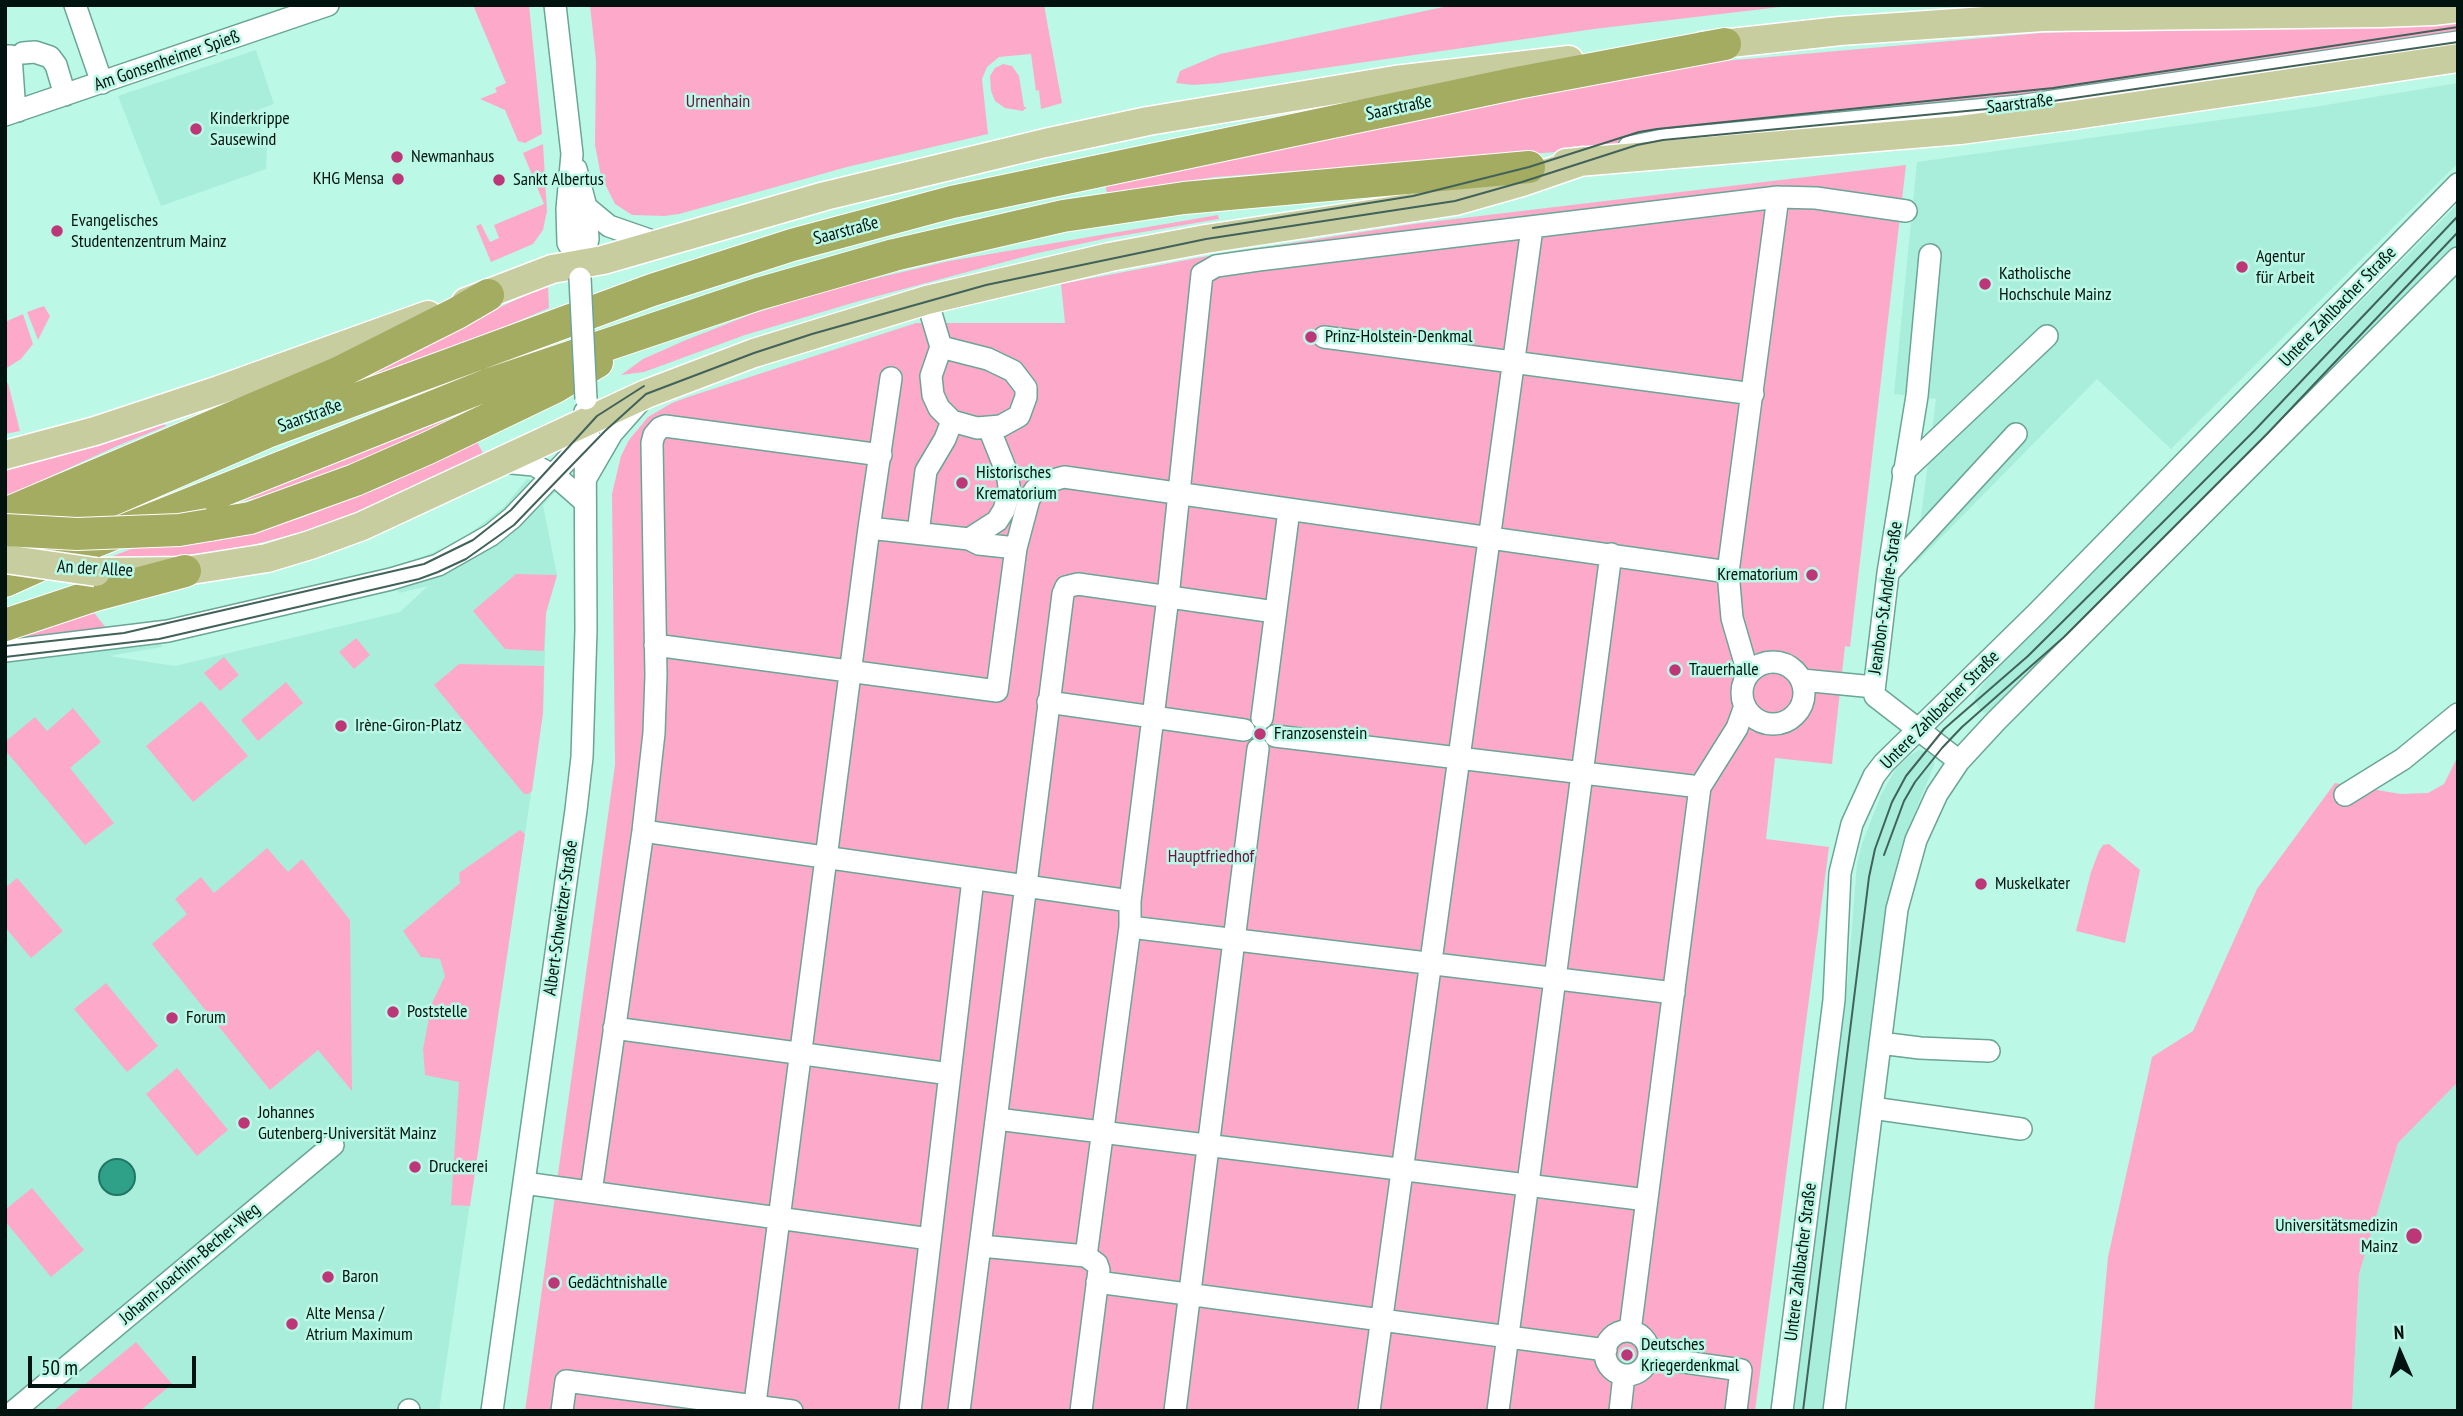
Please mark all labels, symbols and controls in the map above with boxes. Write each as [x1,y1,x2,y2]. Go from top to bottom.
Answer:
street label: Am Gonsenheimer Spieß [91,26,243,96]
street label: Saarstraße [1986,89,2054,119]
park label: Urnenhain [686,91,750,113]
street label: Saarstraße [1364,91,1434,125]
place label: Kinderkrippe Sausewind [210,108,290,150]
marker: Kinderkrippe Sausewind [188,121,204,137]
place label: Newmanhaus [411,146,494,168]
marker: Newmanhaus [389,149,405,165]
place label: KHG Mensa [313,168,384,190]
place label: Sankt Albertus [513,169,604,191]
marker: KHG Mensa [390,171,406,187]
marker: Sankt Albertus [491,172,507,188]
place label: Evangelisches Studentenzentrum Mainz [71,210,227,252]
street label: Saarstraße [811,212,881,250]
marker: Evangelisches Studentenzentrum Mainz [49,223,65,239]
street label: Untere Zahlbacher Straße [2275,242,2401,372]
place label: Agentur für Arbeit [2256,246,2315,288]
marker: Agentur für Arbeit [2234,259,2250,275]
place label: Katholische Hochschule Mainz [1999,263,2111,306]
marker: Katholische Hochschule Mainz [1977,276,1993,292]
place label: Prinz-Holstein-Denkmal [1325,326,1472,348]
marker: Prinz-Holstein-Denkmal [1303,329,1319,345]
street label: Saarstraße [275,394,345,438]
place label: Historisches Krematorium [976,462,1057,504]
marker: Historisches Krematorium [954,475,970,491]
street label: Jeanbon-St.Andre-Straße [1865,520,1907,676]
street label: An der Allee [57,556,133,582]
place label: Krematorium [1717,564,1798,586]
marker: Krematorium [1804,567,1820,583]
street label: Untere Zahlbacher Straße [1876,646,2004,774]
place label: Trauerhalle [1689,659,1759,681]
marker: Trauerhalle [1667,662,1683,678]
place label: Irène-Giron-Platz [355,715,462,737]
marker: Irène-Giron-Platz [333,718,349,734]
place label: Franzosenstein [1274,723,1367,745]
marker: Franzosenstein [1252,726,1268,742]
street label: Albert-Schweitzer-Straße [539,839,583,997]
park label: Hauptfriedhof [1168,846,1254,868]
place label: Muskelkater [1995,873,2070,895]
marker: Muskelkater [1973,876,1989,892]
place label: Poststelle [407,1001,468,1023]
marker: Poststelle [385,1004,401,1020]
place label: Forum [186,1007,226,1029]
marker: Forum [164,1010,180,1026]
place label: Johannes Gutenberg-Universität Mainz [258,1102,436,1144]
marker: Johannes Gutenberg-Universität Mainz [236,1115,252,1131]
place label: Druckerei [429,1156,488,1178]
marker: Druckerei [407,1159,423,1175]
street label: Untere Zahlbacher Straße [1781,1182,1821,1342]
street label: Johann-Joachim-Becher-Weg [115,1199,265,1329]
place label: Universitätsmedizin Mainz [2275,1215,2398,1258]
marker: Universitätsmedizin Mainz [2404,1226,2424,1246]
place label: Baron [342,1266,378,1288]
marker: Baron [320,1269,336,1285]
place label: Gedächtnishalle [568,1272,667,1294]
marker: Gedächtnishalle [546,1275,562,1291]
place label: Alte Mensa / Atrium Maximum [306,1303,413,1346]
marker: Alte Mensa / Atrium Maximum [284,1316,300,1332]
north arrow [2365,1318,2435,1388]
text: N [2393,1320,2405,1344]
place label: Deutsches Kriegerdenkmal [1641,1334,1739,1376]
scale bar [32,1342,200,1386]
marker: Deutsches Kriegerdenkmal [1619,1347,1635,1363]
text: 50 m [41,1354,78,1381]

